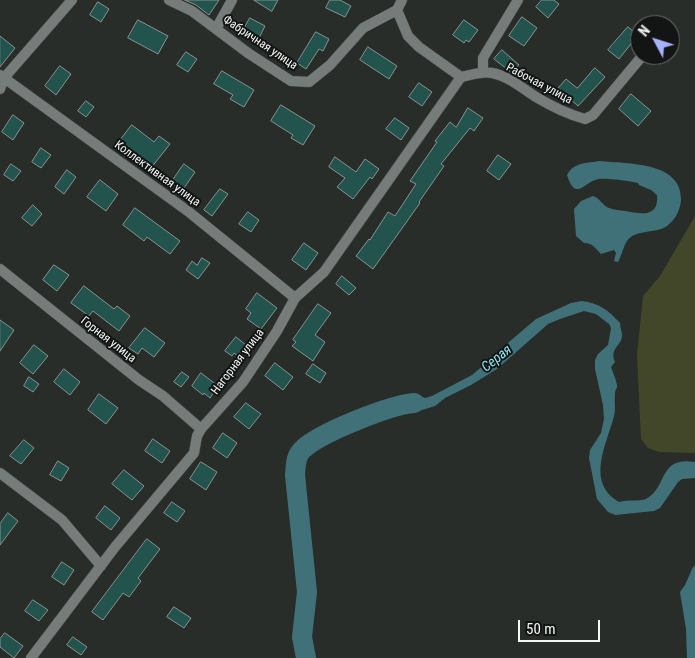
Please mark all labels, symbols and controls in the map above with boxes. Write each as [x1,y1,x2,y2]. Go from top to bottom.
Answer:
street label: Фабричная улица [220,13,300,73]
north arrow [630,15,680,65]
text: N [635,23,653,39]
street label: Рабочая улица [503,60,575,108]
street label: Коллективная улица [111,138,203,210]
street label: Горная улица [78,314,138,366]
street label: Нагорная улица [209,326,267,398]
water label: Серая [479,342,515,376]
scale bar [520,610,602,642]
text: 50 m [526,620,556,638]

